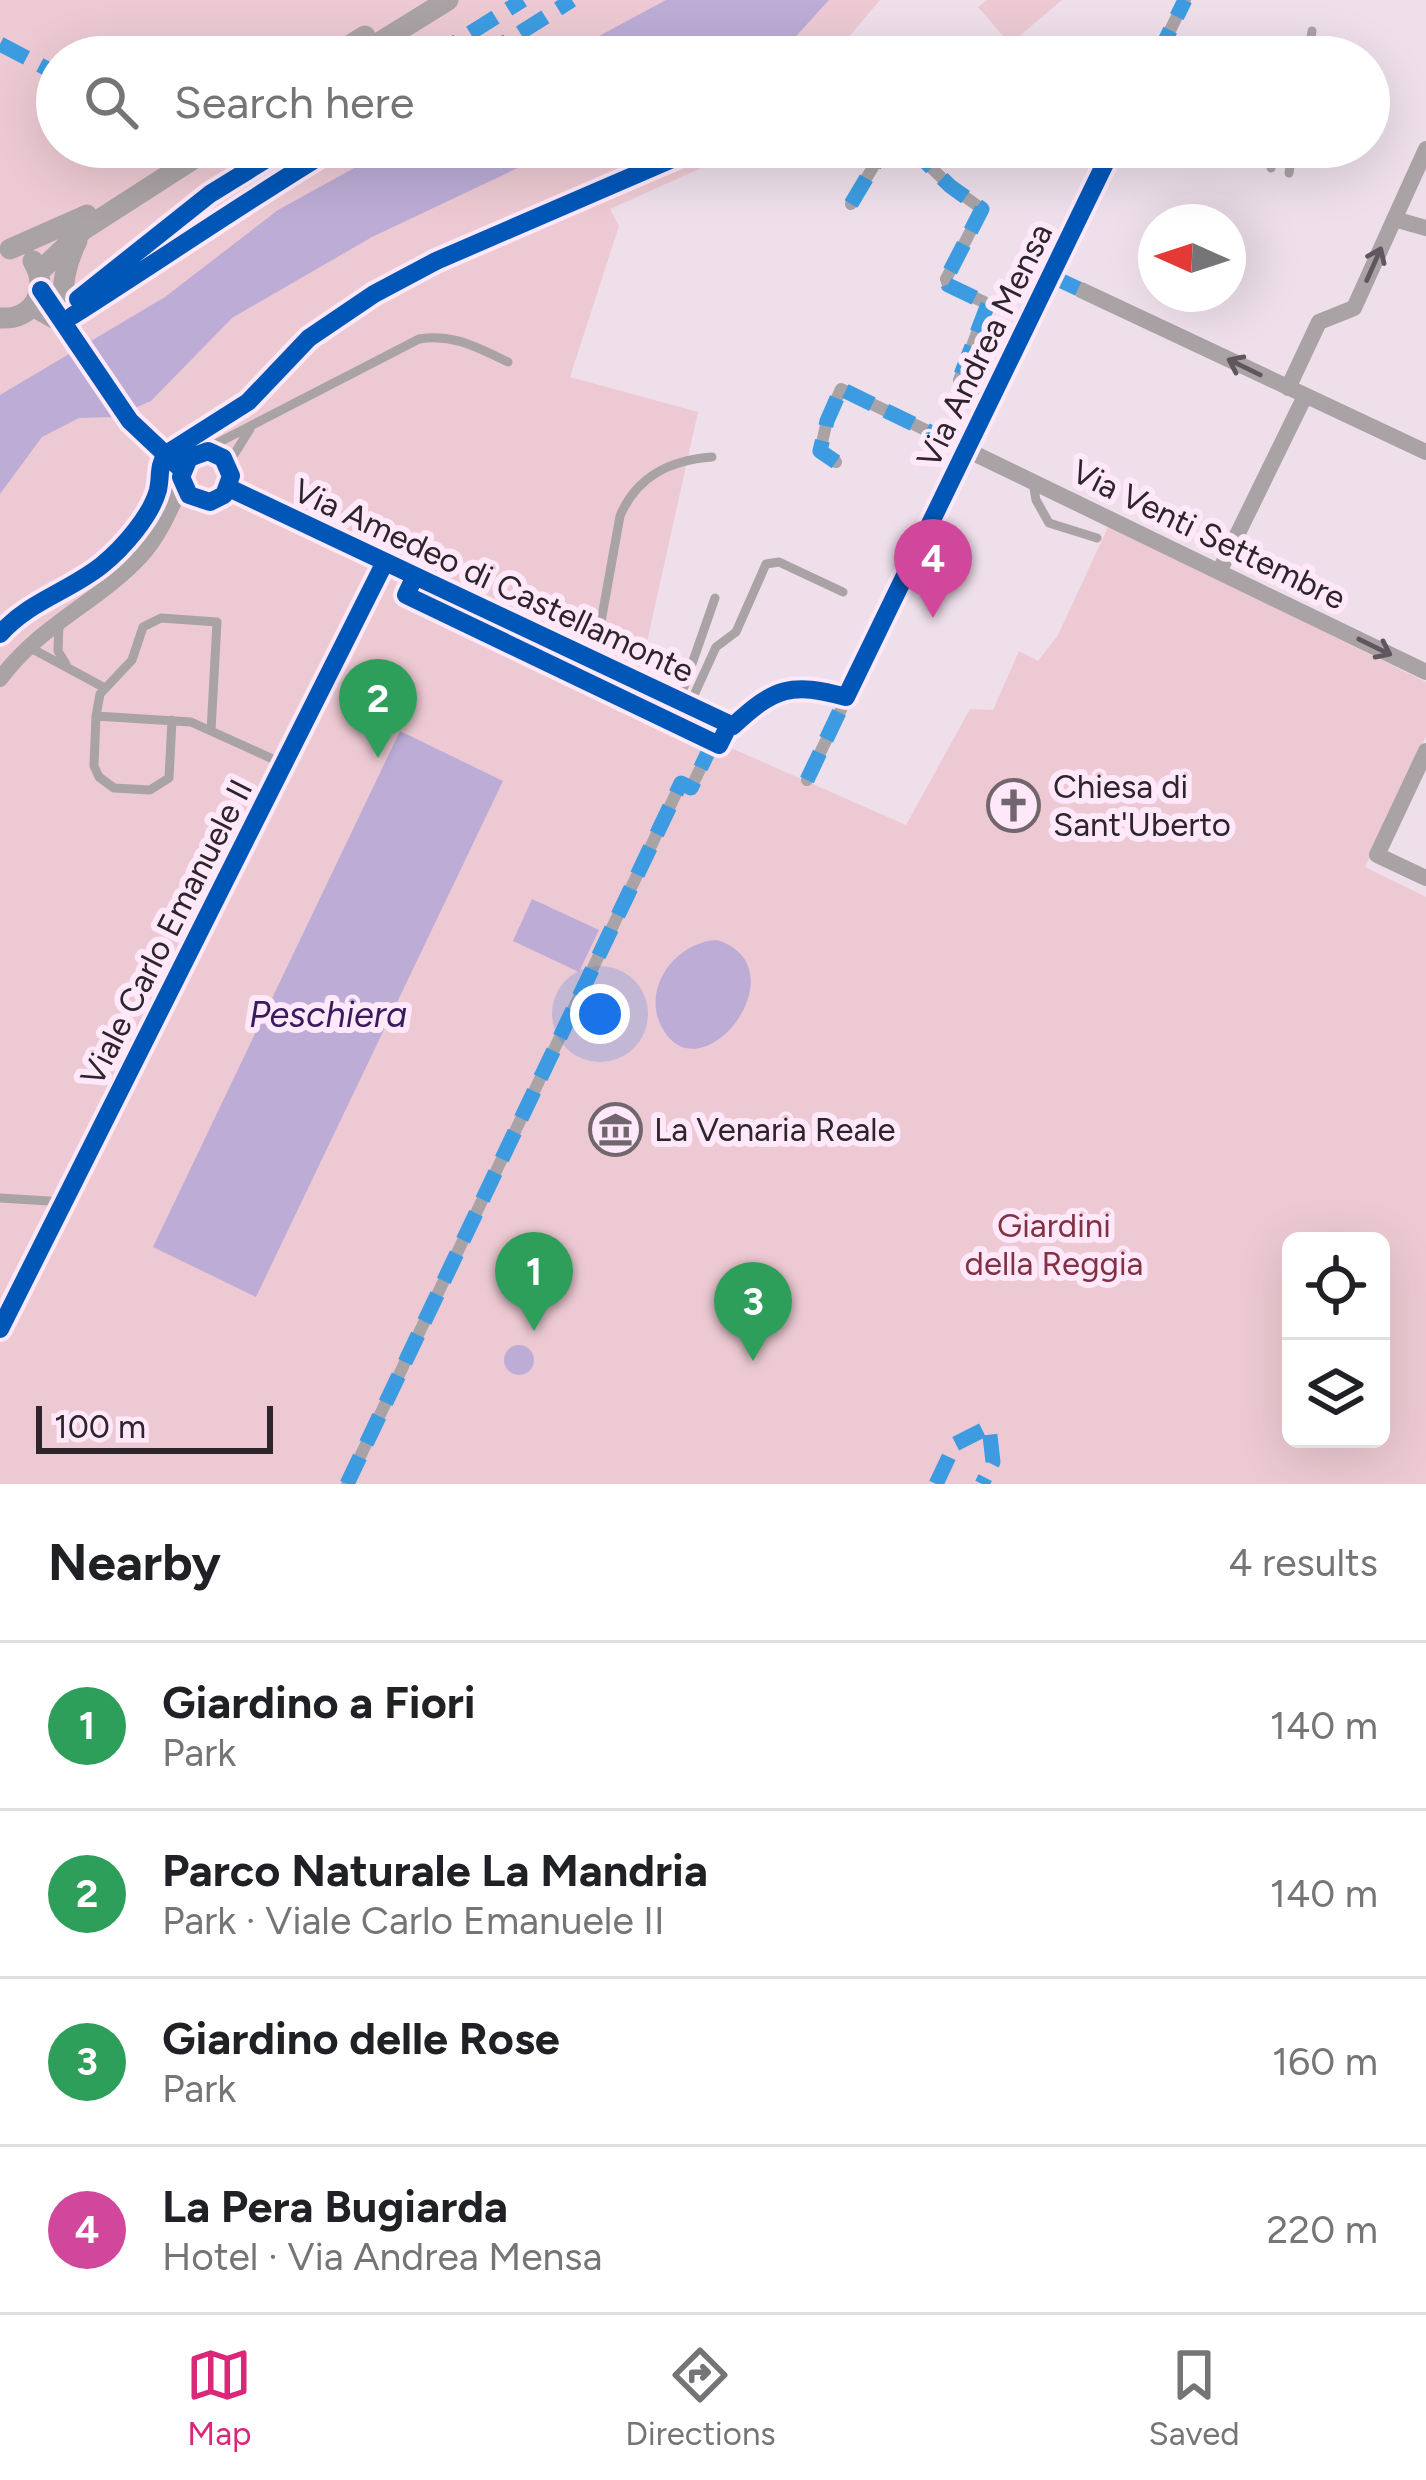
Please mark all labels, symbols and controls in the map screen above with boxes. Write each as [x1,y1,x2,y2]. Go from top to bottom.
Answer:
search box [36,36,1390,168]
icon: search [78,69,144,135]
text: Search here [174,75,414,129]
north arrow [1138,204,1246,312]
street label: Via Andrea Mensa [909,217,1060,473]
one-way arrow [1364,247,1386,283]
one-way arrow [1227,355,1263,377]
street label: Via Venti Settembre [1066,451,1352,618]
street label: Via Amedeo di Castellamonte [287,470,700,691]
pin: 4 [894,519,972,618]
one-way arrow [1356,637,1392,659]
pin: 2 [339,659,417,758]
place label: Chiesa di Sant'Uberto [1053,767,1231,844]
street label: Viale Carlo Emanuele II [72,773,260,1092]
church icon: Chiesa di Sant'Uberto [986,777,1042,833]
your location [570,984,630,1044]
water label: Peschiera [249,993,407,1036]
museum icon: La Venaria Reale [587,1101,643,1157]
place label: La Venaria Reale [654,1110,896,1149]
park label: Giardini della Reggia [965,1206,1143,1283]
pin: 1 [495,1232,573,1331]
map controls [1282,1232,1390,1448]
button: locate [1282,1232,1390,1340]
pin: 3 [714,1262,792,1361]
button: layers [1282,1340,1390,1448]
scale bar [36,1400,273,1453]
text: 100 m [54,1407,146,1446]
text: Nearby [48,1532,221,1593]
text: 4 results [1228,1539,1378,1586]
text: Giardino a Fiori [162,1675,476,1729]
text: 1 [79,1702,95,1749]
text: 140 m [1270,1702,1378,1749]
text: Park [162,1729,236,1776]
text: Parco Naturale La Mandria [162,1843,708,1897]
text: 2 [76,1870,98,1917]
text: 140 m [1270,1870,1378,1917]
text: Park · Viale Carlo Emanuele II [162,1897,664,1944]
text: Giardino delle Rose [162,2011,560,2065]
text: 3 [76,2038,98,2085]
text: 160 m [1272,2038,1378,2085]
text: Park [162,2065,236,2112]
text: La Pera Bugiarda [162,2179,508,2233]
text: 4 [75,2206,99,2253]
text: 220 m [1267,2206,1378,2253]
text: Hotel · Via Andrea Mensa [162,2233,602,2280]
tab: Map [186,2342,252,2453]
tab: Directions [625,2342,776,2453]
tab: Saved [1149,2342,1240,2453]

